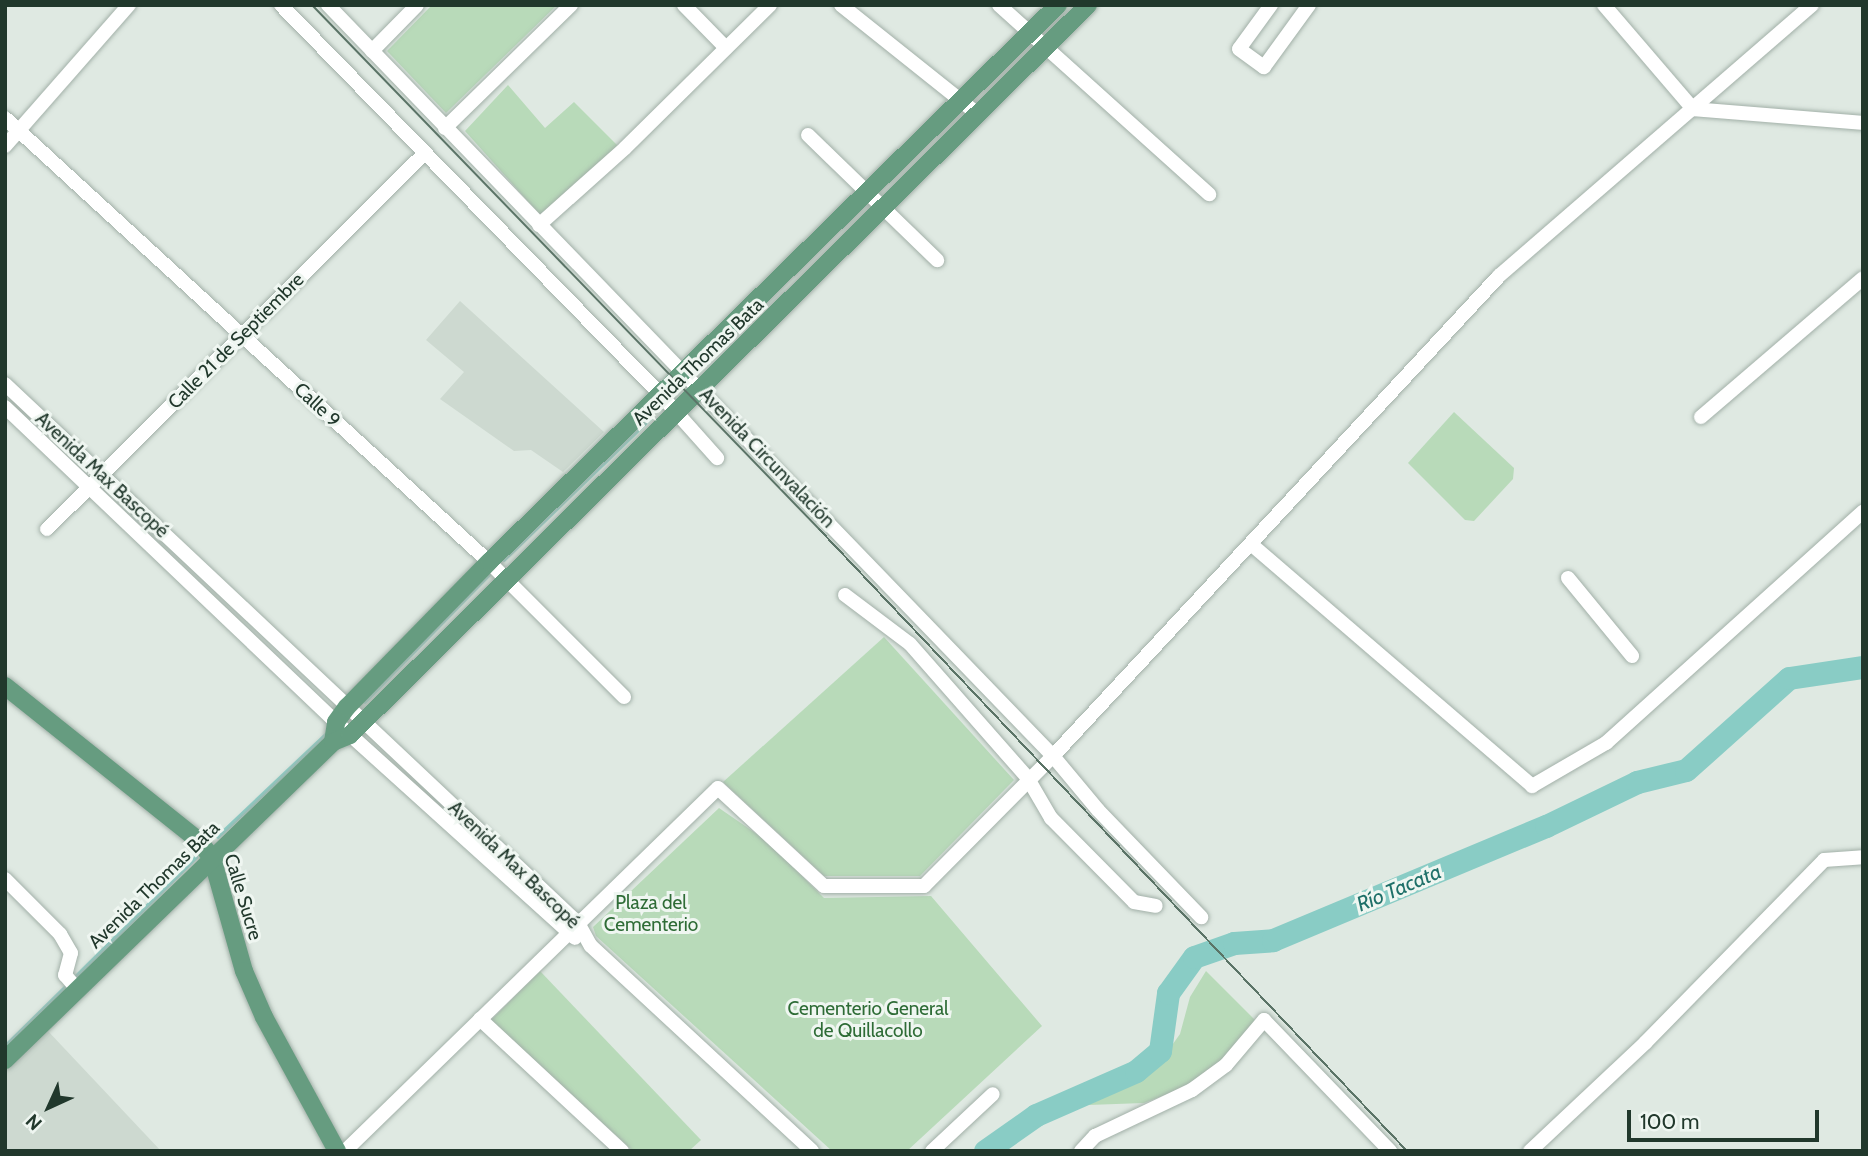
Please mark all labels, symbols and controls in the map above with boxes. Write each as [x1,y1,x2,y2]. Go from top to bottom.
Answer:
street label: Calle 21 de Septiembre [163,268,309,414]
street label: Avenida Thomas Bata [628,294,768,430]
street label: Calle 9 [289,378,345,432]
street label: Avenida Circunvalación [694,383,840,533]
street label: Avenida Max Bascopé [31,407,173,543]
street label: Avenida Max Bascopé [444,796,584,934]
street label: Avenida Thomas Bata [84,817,224,953]
street label: Calle Sucre [219,851,267,943]
water label: Río Tacata [1353,859,1445,917]
park label: Plaza del Cementerio [604,892,698,936]
park label: Cementerio General de Quillacollo [787,998,949,1042]
north arrow [14,1072,84,1142]
scale bar [1630,1096,1822,1140]
text: N [21,1109,47,1135]
text: 100 m [1640,1109,1699,1134]

